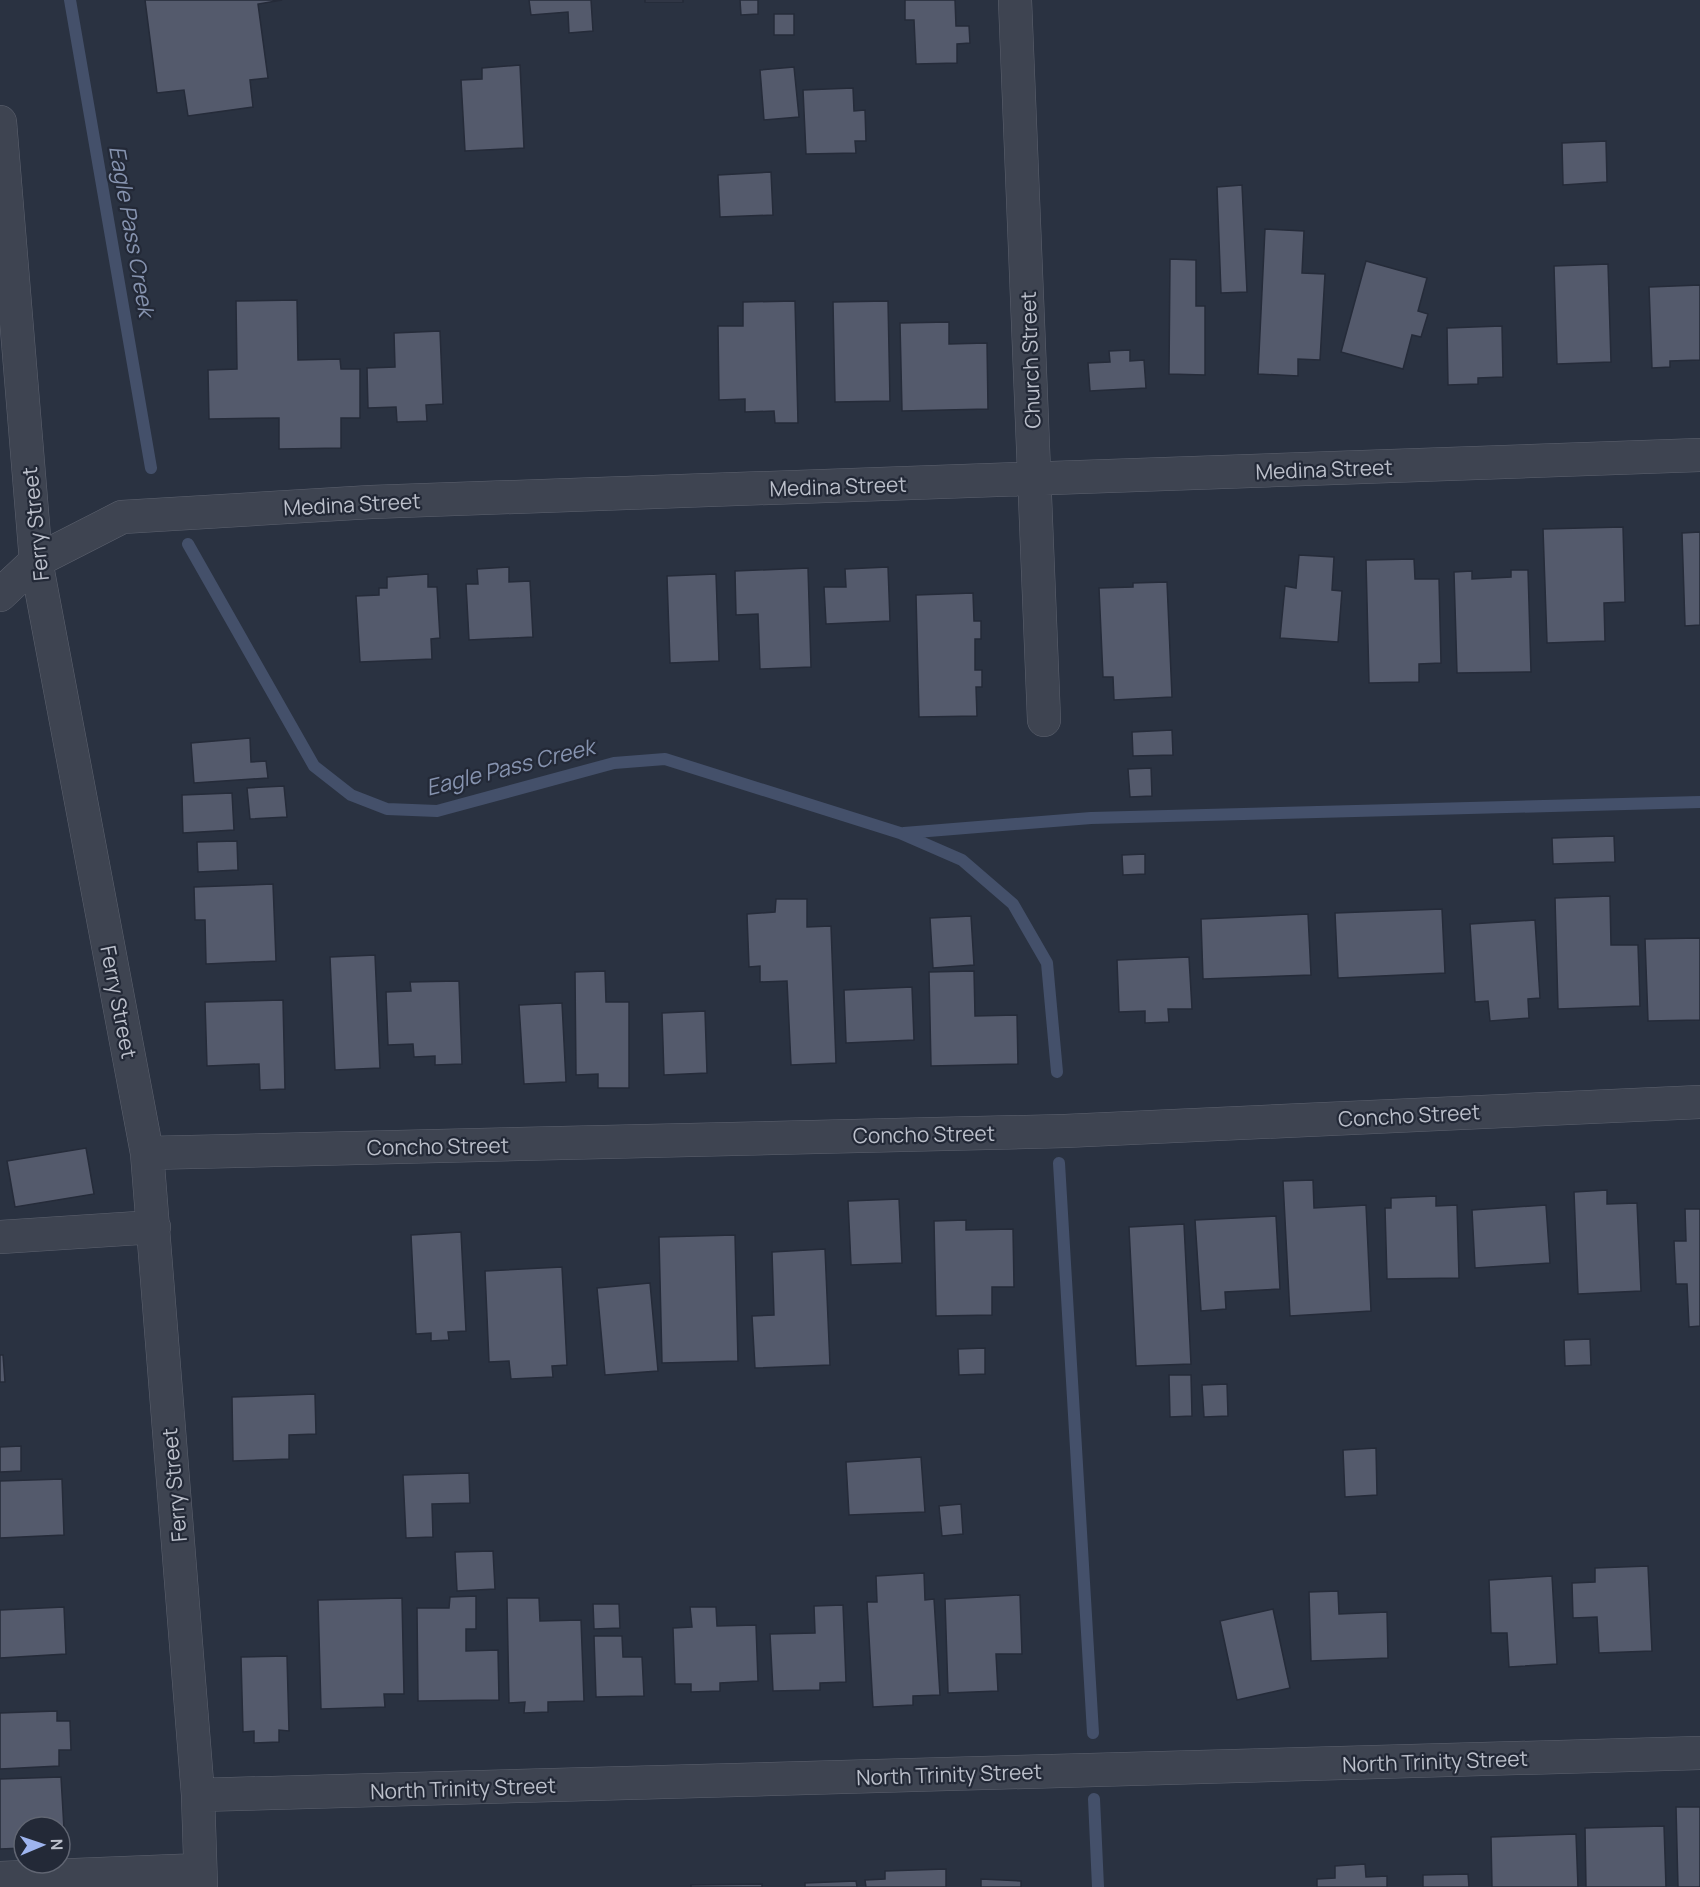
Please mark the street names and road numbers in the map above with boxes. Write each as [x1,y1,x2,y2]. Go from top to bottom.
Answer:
street label: Church Street [1014,291,1046,429]
street label: Medina Street [1255,453,1393,485]
street label: Ferry Street [15,466,55,582]
street label: Medina Street [769,470,907,502]
street label: Medina Street [283,486,421,522]
street label: Ferry Street [94,943,144,1061]
street label: Concho Street [1337,1097,1481,1133]
street label: Concho Street [853,1119,995,1149]
street label: Concho Street [367,1131,509,1161]
street label: Ferry Street [155,1427,193,1543]
street label: North Trinity Street [1342,1744,1528,1778]
street label: North Trinity Street [856,1757,1042,1791]
street label: North Trinity Street [370,1771,556,1805]

